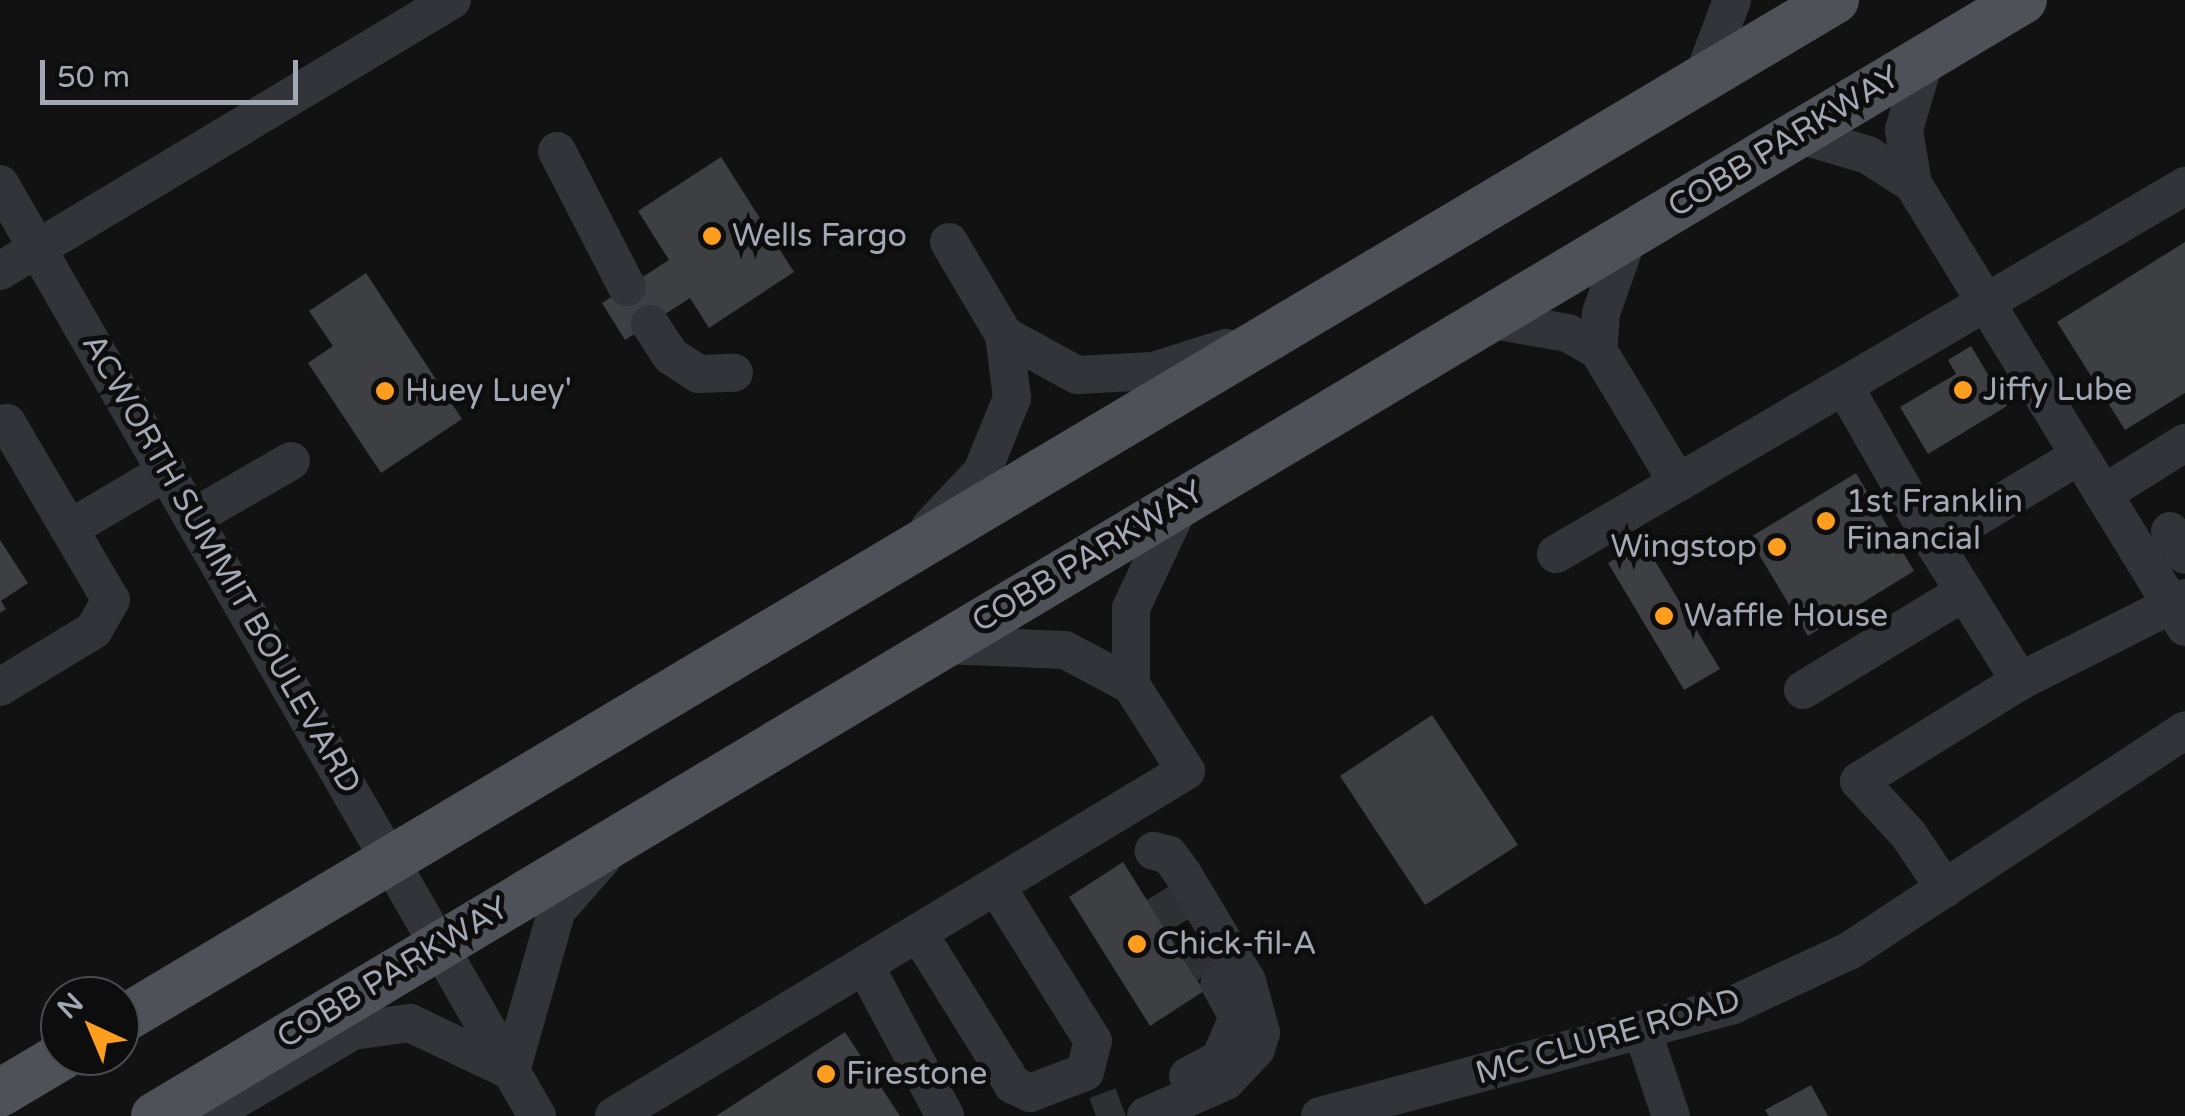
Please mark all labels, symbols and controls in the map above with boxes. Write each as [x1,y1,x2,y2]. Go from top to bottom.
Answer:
scale bar [45,40,302,102]
street label: COBB PARKWAY [1661,58,1907,226]
text: 50 m [57,59,130,96]
place label: Wells Fargo [732,217,907,255]
marker: Wells Fargo [701,225,723,247]
street label: ACWORTH SUMMIT BOULEVARD [73,327,369,801]
place label: Jiffy Lube [1983,371,2132,409]
place label: Huey Luey' [405,372,572,410]
marker: Jiffy Lube [1952,379,1974,401]
marker: Huey Luey' [374,380,396,402]
street label: COBB PARKWAY [965,473,1211,641]
place label: 1st Franklin Financial [1846,484,2023,559]
marker: 1st Franklin Financial [1815,510,1837,532]
place label: Wingstop [1610,528,1757,566]
marker: Wingstop [1766,536,1788,558]
place label: Waffle House [1684,597,1888,635]
marker: Waffle House [1653,605,1675,627]
street label: COBB PARKWAY [270,889,516,1057]
place label: Chick-fil-A [1157,925,1317,963]
marker: Chick-fil-A [1126,933,1148,955]
north arrow [40,976,140,1076]
street label: MC CLURE ROAD [1471,981,1745,1093]
text: N [51,986,90,1026]
place label: Firestone [846,1055,987,1093]
marker: Firestone [815,1063,837,1085]

